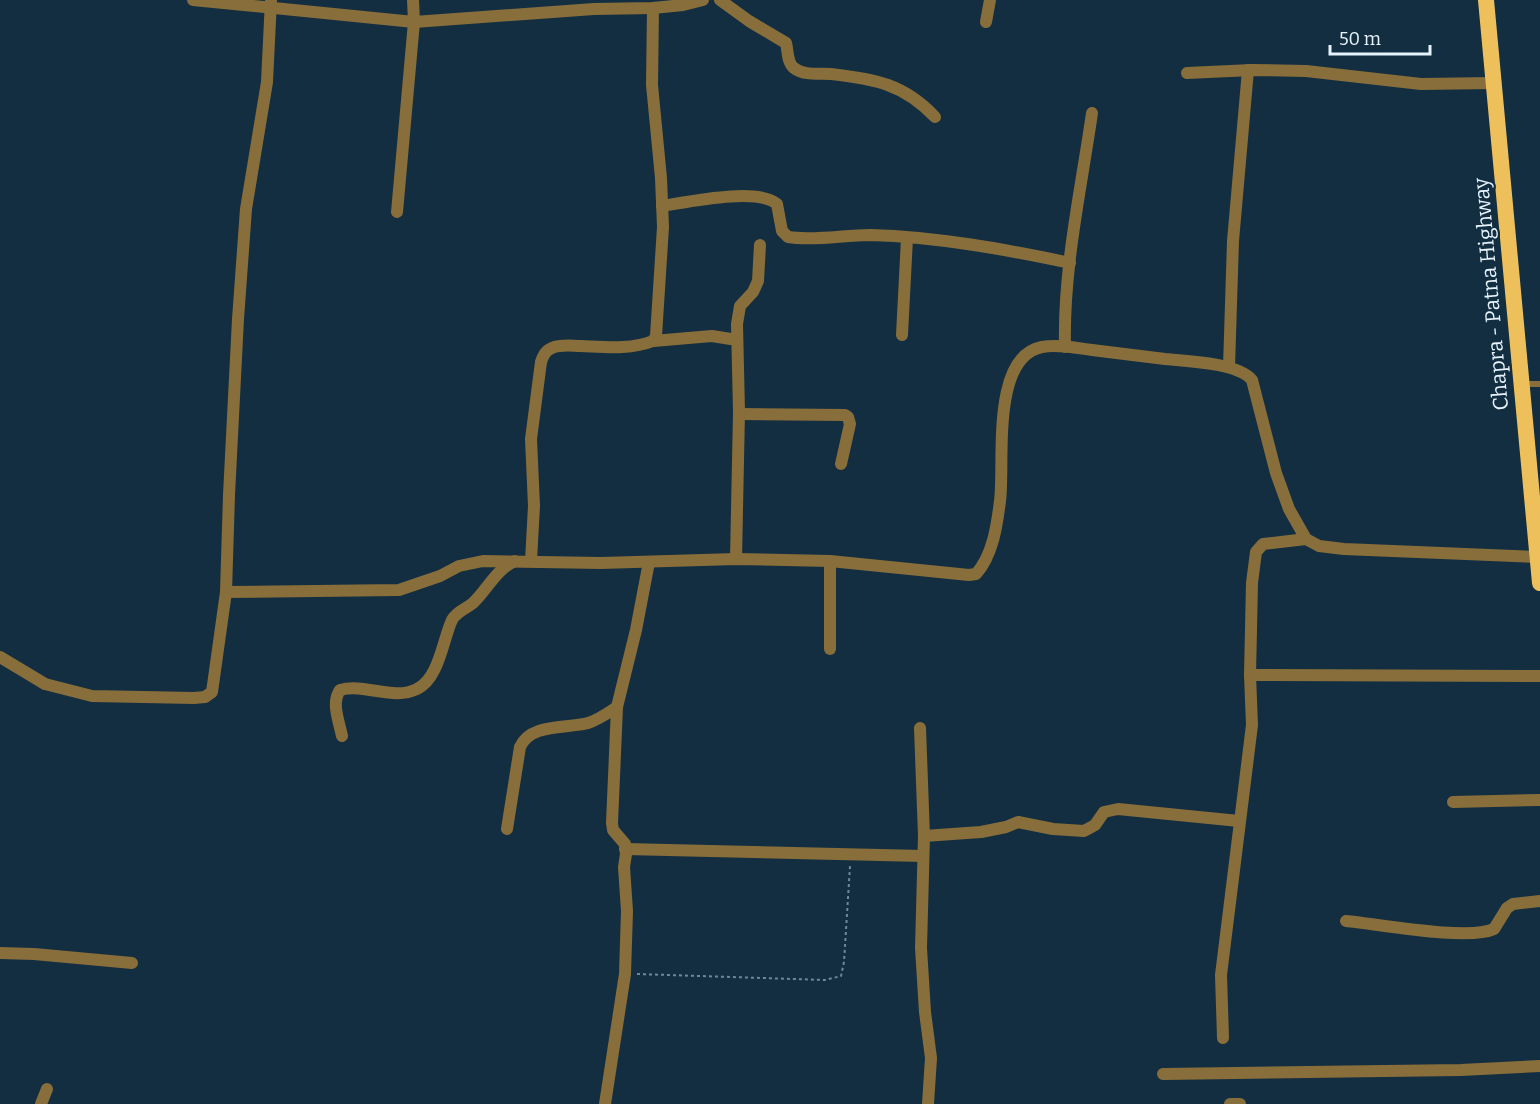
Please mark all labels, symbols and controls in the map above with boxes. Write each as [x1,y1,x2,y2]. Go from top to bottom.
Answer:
scale bar [1330,18,1430,56]
text: 50 m [1339,28,1381,50]
street label: Chapra - Patna Highway [1468,176,1514,411]

